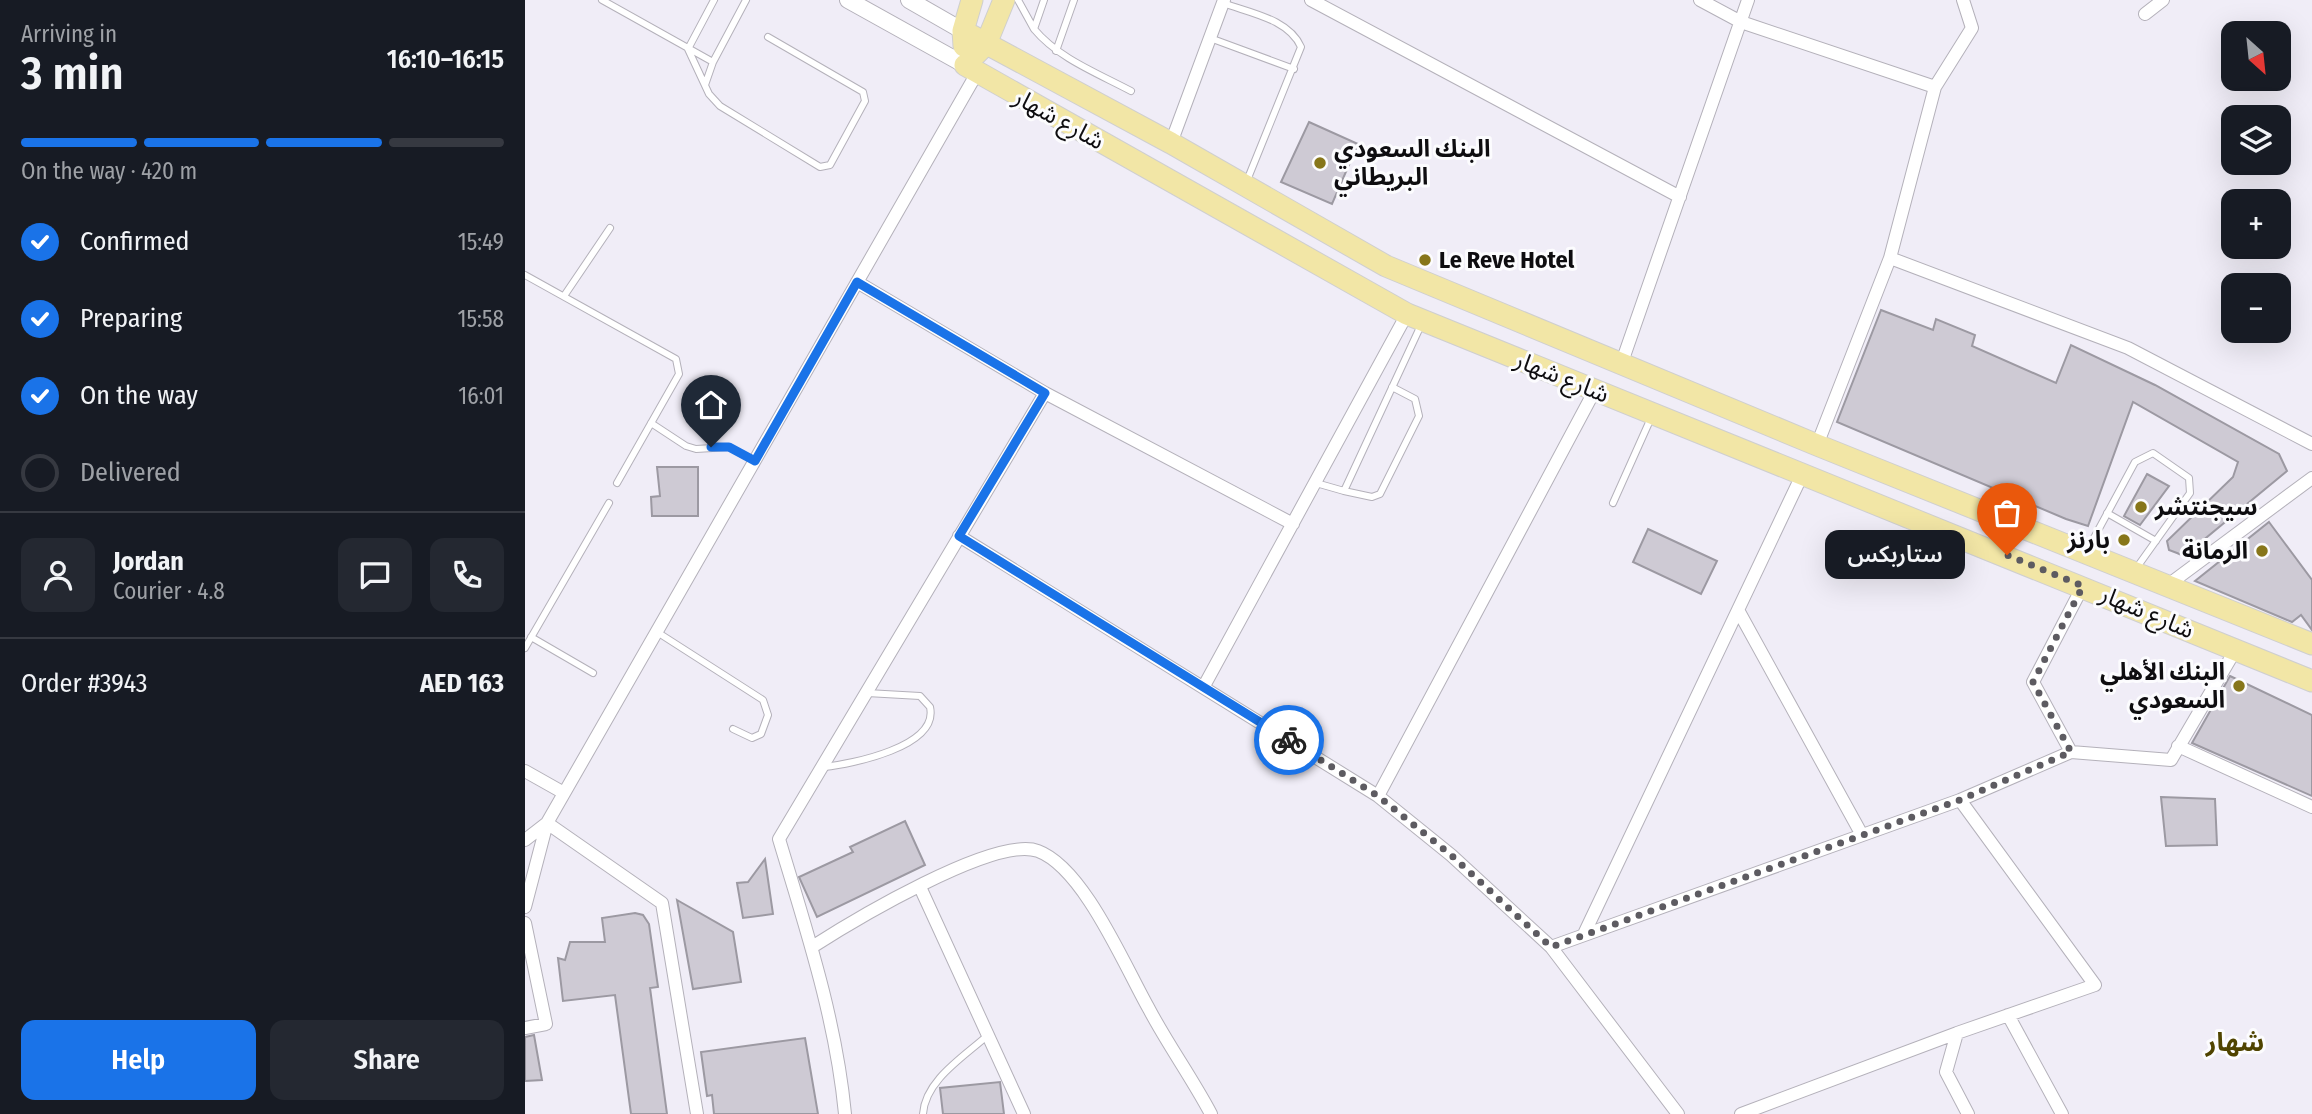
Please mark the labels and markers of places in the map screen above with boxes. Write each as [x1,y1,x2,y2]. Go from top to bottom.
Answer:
place label: البنك السعودي البريطاني [1334,135,1491,197]
marker: البنك السعودي البريطاني [1312,155,1328,171]
place label: Le Reve Hotel [1439,246,1575,274]
marker: Le Reve Hotel [1417,252,1433,268]
pin [681,375,741,447]
pin [1977,483,2037,555]
place label: سيجنتشر [2154,493,2258,521]
marker: سيجنتشر [2133,499,2149,515]
place label: بارنز [2066,526,2110,554]
callout: ستاربكس [1825,530,1965,580]
marker: بارنز [2116,532,2132,548]
place label: الرمانة [2182,537,2248,565]
marker: الرمانة [2254,543,2270,559]
place label: البنك الأهلي السعودي [2100,658,2225,720]
marker: البنك الأهلي السعودي [2231,678,2247,694]

